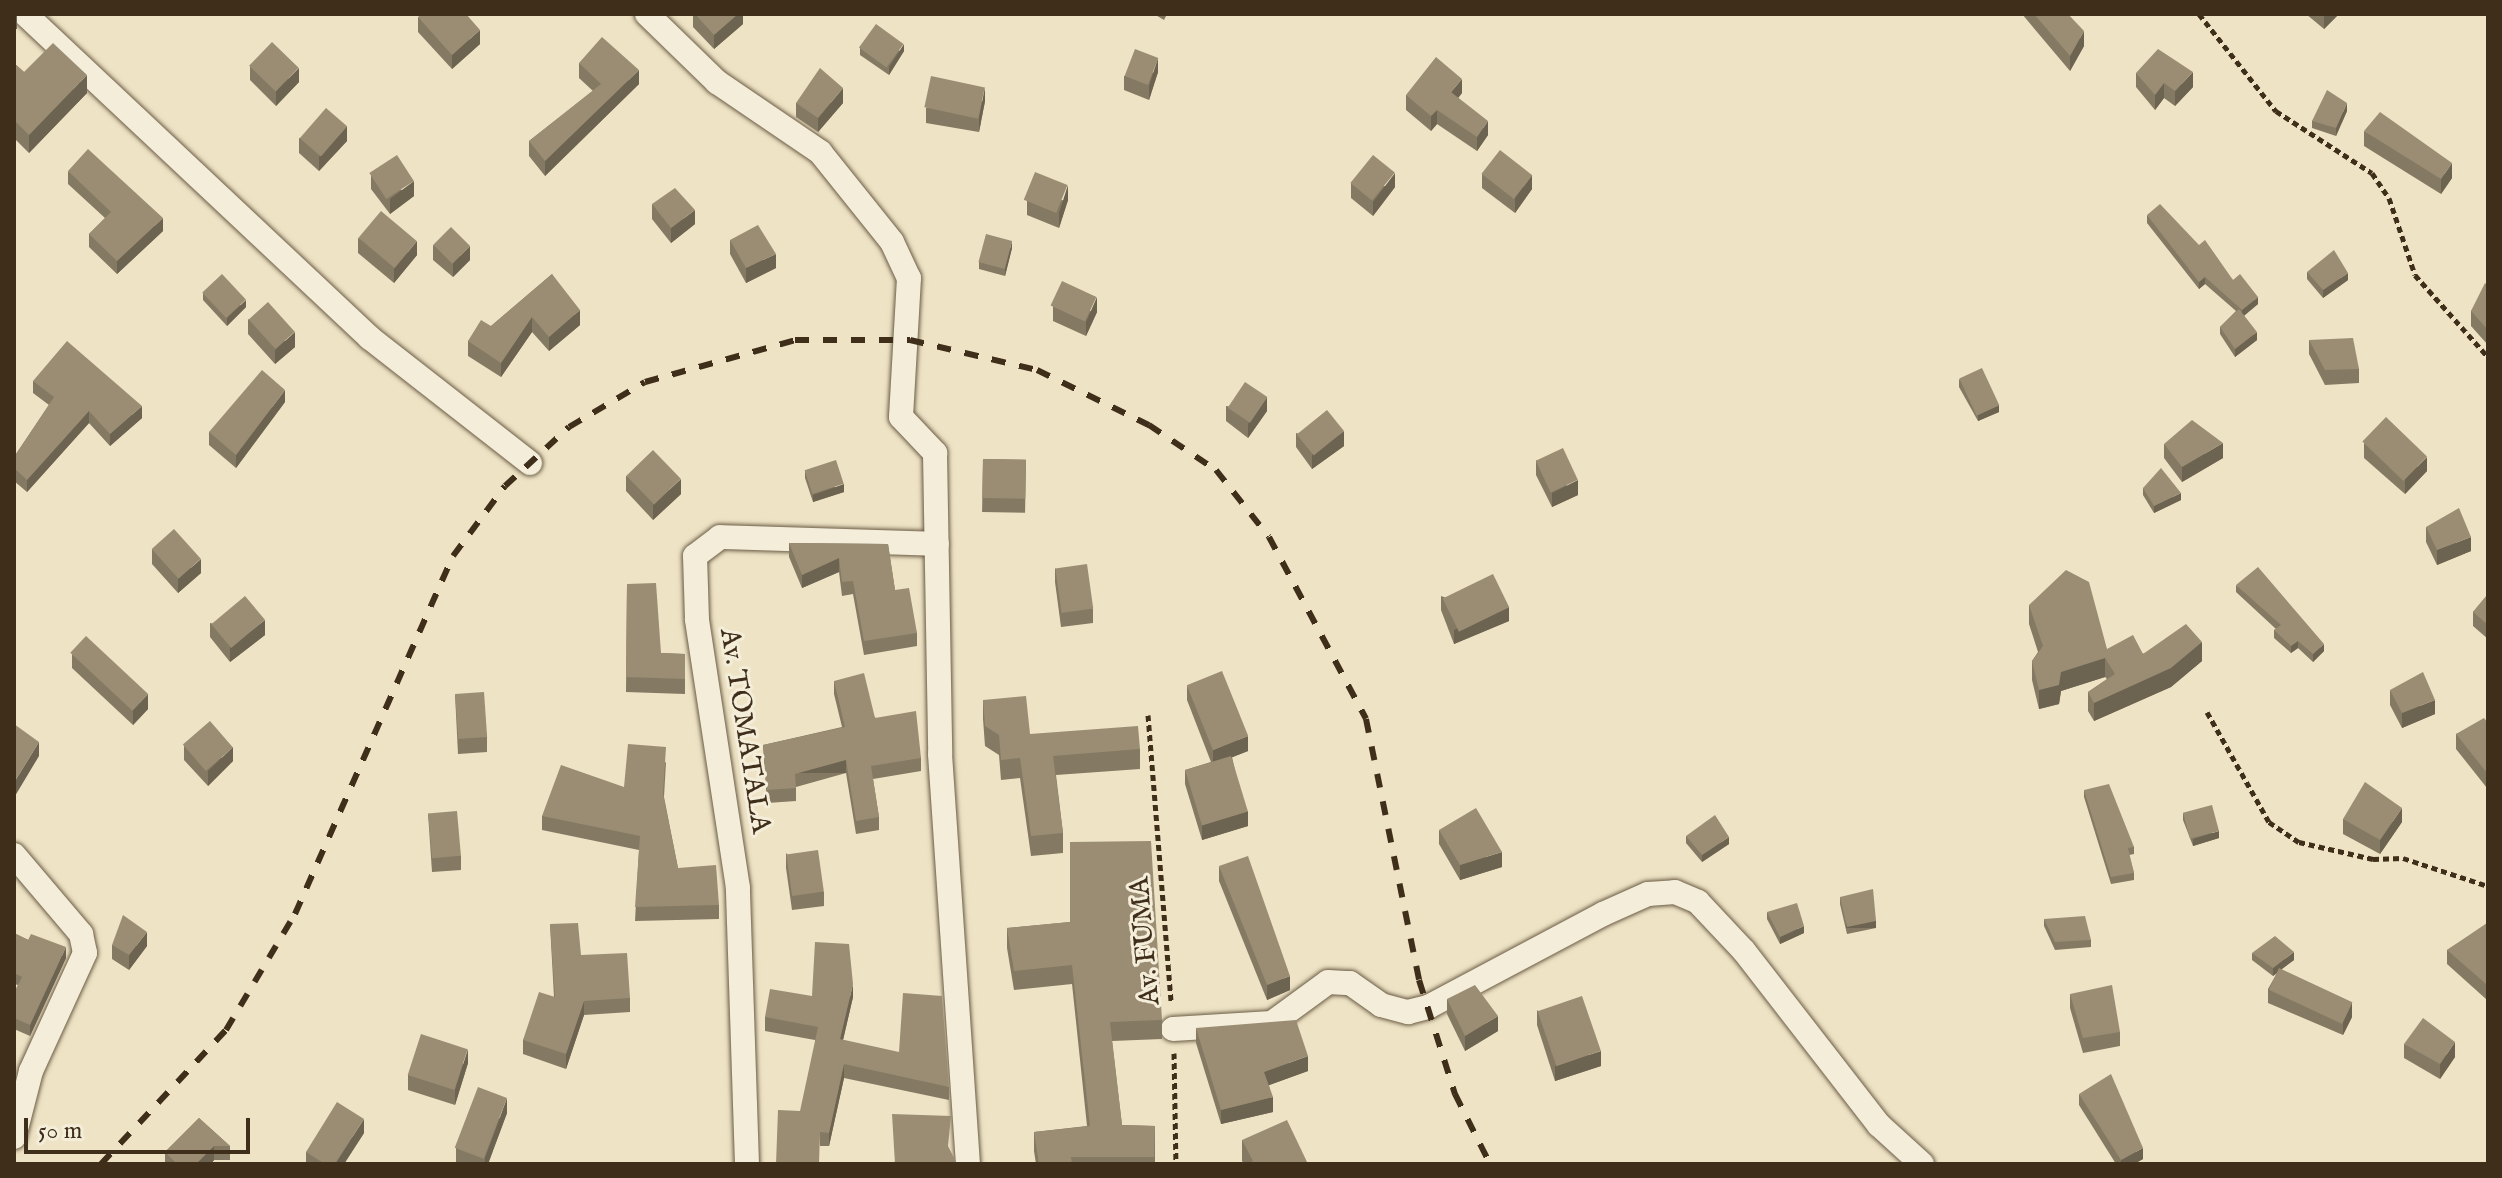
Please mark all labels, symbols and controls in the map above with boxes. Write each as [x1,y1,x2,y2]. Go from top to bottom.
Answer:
street label: Av. TOMATALA [711,626,777,836]
street label: Av. FUMA [1124,875,1168,1007]
scale bar [28,1102,254,1152]
text: 50 m [38,1116,82,1147]

